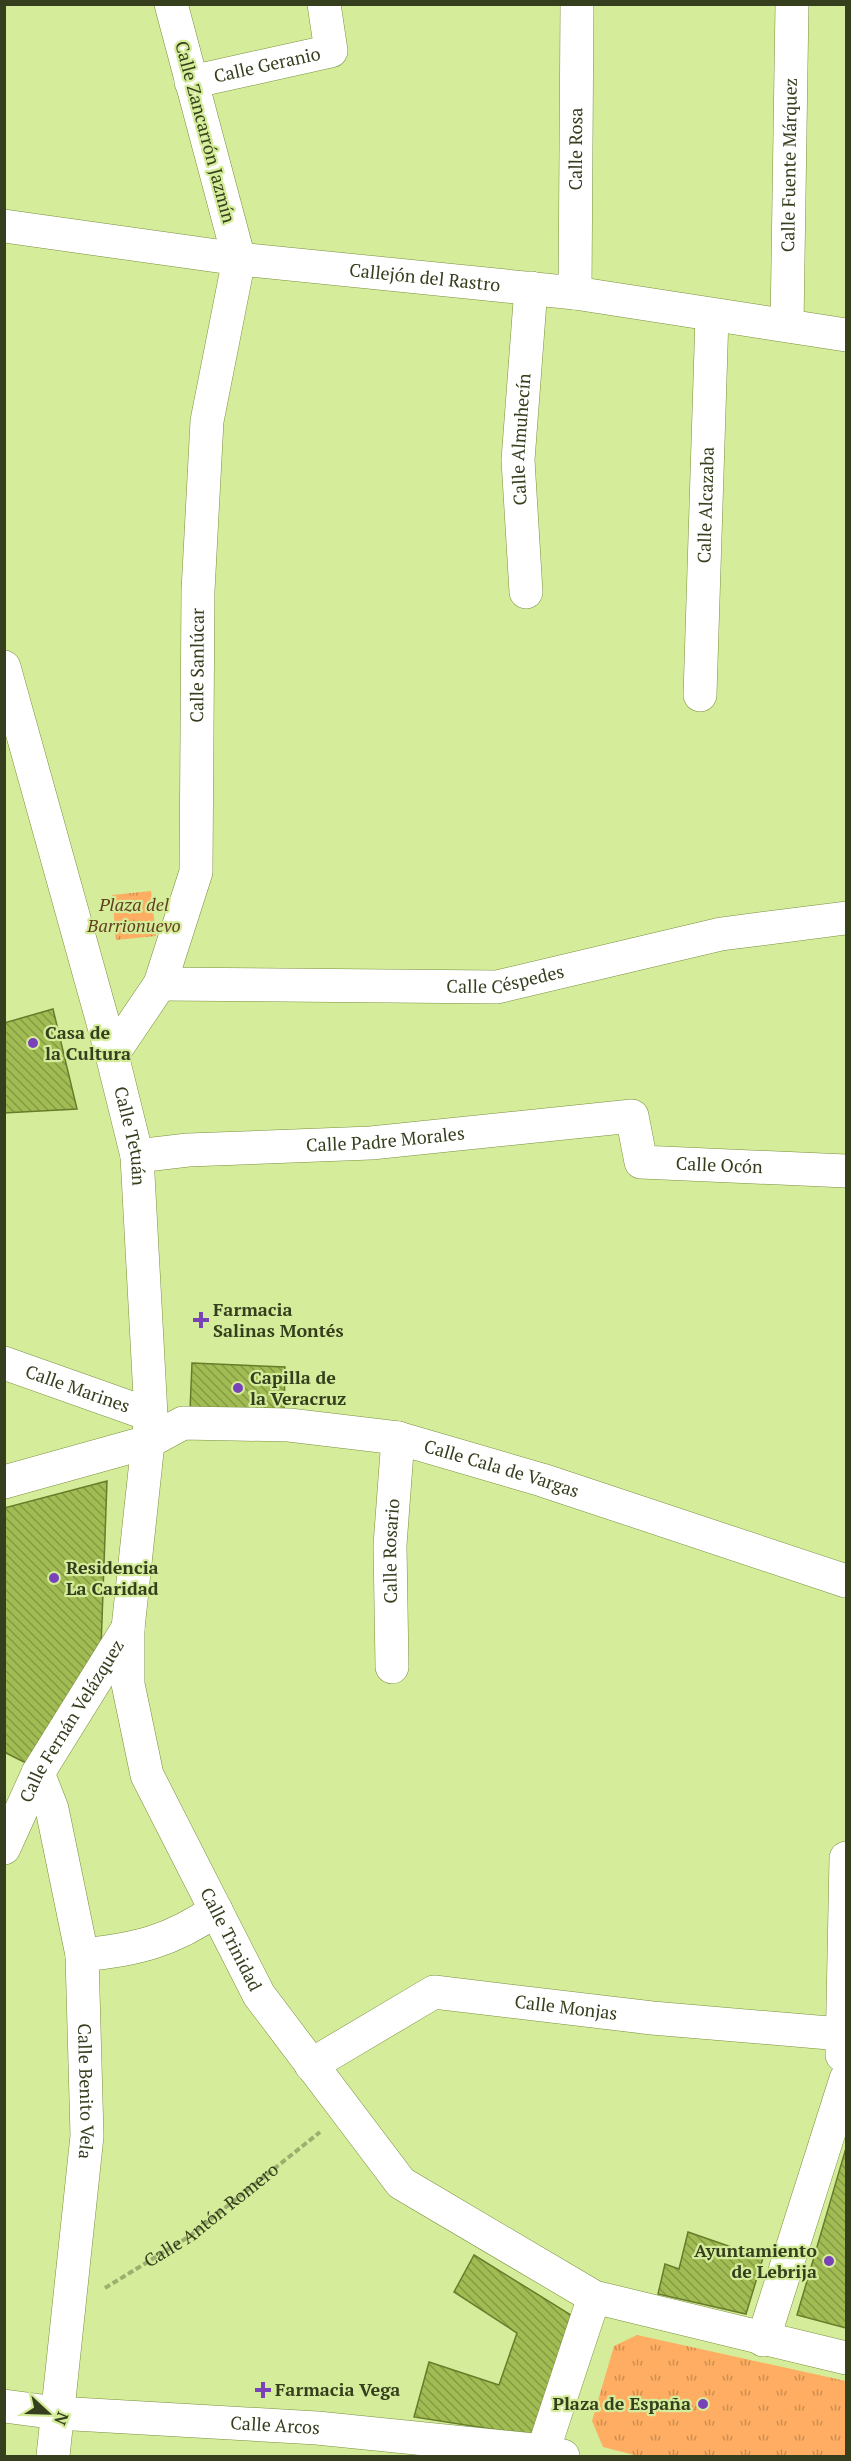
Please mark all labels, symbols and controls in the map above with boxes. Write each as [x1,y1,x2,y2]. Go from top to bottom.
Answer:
street label: Calle Zancarrón Jazmín [170,38,242,226]
street label: Calle Geranio [211,41,323,88]
street label: Calle Fuente Márquez [775,78,802,252]
street label: Calle Rosa [563,107,587,191]
street label: Callejón del Rastro [348,257,502,296]
street label: Calle Almuhecín [505,372,536,506]
street label: Calle Alcazaba [691,446,719,564]
street label: Calle Sanlúcar [184,608,209,723]
park label: Plaza del Barrionuevo [86,892,181,937]
street label: Calle Céspedes [446,959,566,998]
place label: Casa de la Cultura [45,1020,131,1065]
marker: Casa de la Cultura [26,1036,40,1050]
street label: Calle Tetuán [109,1084,152,1186]
street label: Calle Padre Morales [306,1120,466,1156]
street label: Calle Ocón [675,1151,764,1178]
place label: Farmacia Salinas Montés [213,1297,344,1342]
marker: Farmacia Salinas Montés [194,1313,208,1327]
street label: Calle Marines [22,1358,134,1418]
place label: Capilla de la Veracruz [250,1365,346,1410]
marker: Capilla de la Veracruz [231,1381,245,1395]
street label: Calle Cala de Vargas [421,1433,582,1503]
street label: Calle Rosario [377,1498,404,1604]
place label: Residencia La Caridad [66,1555,159,1600]
marker: Residencia La Caridad [47,1571,61,1585]
street label: Calle Fernán Velázquez [13,1635,129,1806]
street label: Calle Trinidad [195,1883,268,1995]
street label: Calle Monjas [513,1989,619,2025]
street label: Calle Benito Vela [73,2023,100,2161]
street label: Calle Antón Romero [139,2157,283,2272]
place label: Ayuntamiento de Lebrija [694,2238,817,2283]
marker: Ayuntamiento de Lebrija [822,2254,836,2268]
place label: Farmacia Vega [275,2377,400,2401]
north arrow [18,2383,78,2443]
marker: Farmacia Vega [256,2383,270,2397]
place label: Plaza de España [552,2391,691,2415]
marker: Plaza de España [696,2397,710,2411]
text: N [49,2409,74,2428]
street label: Calle Arcos [230,2410,321,2439]

